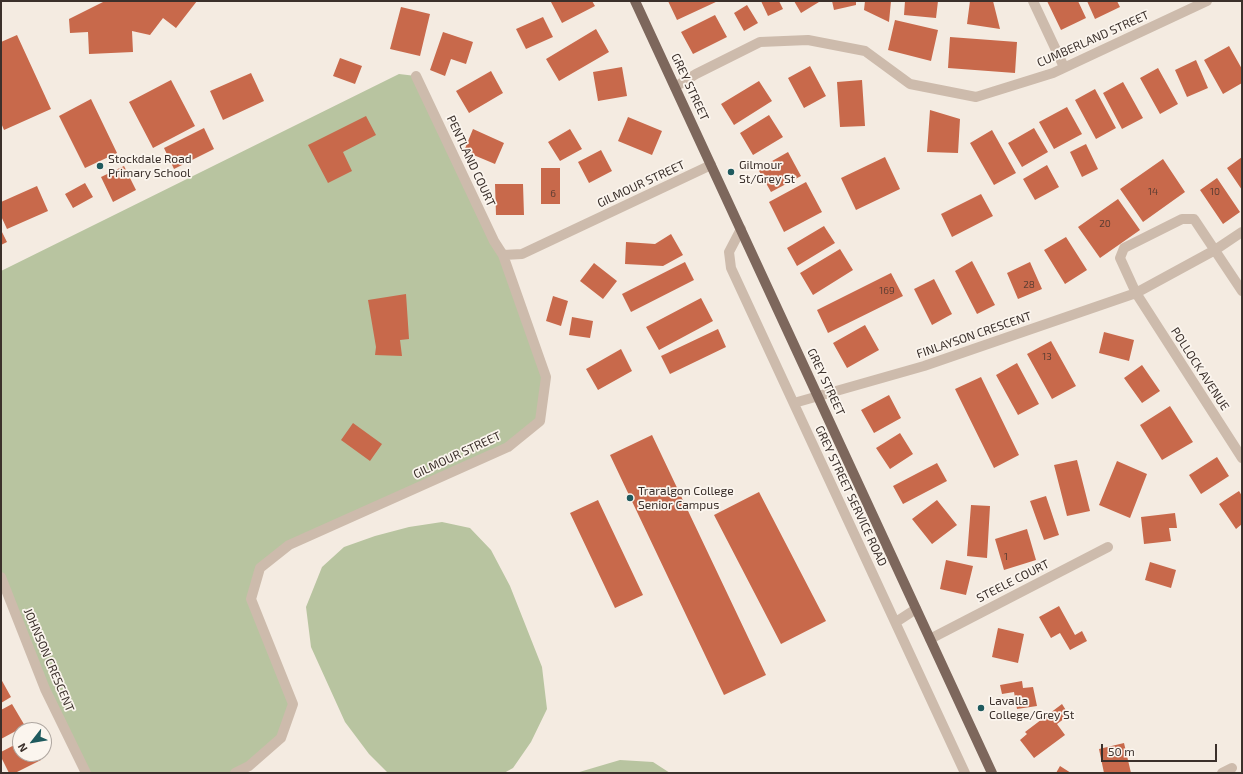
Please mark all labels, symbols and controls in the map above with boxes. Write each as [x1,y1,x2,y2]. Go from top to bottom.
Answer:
street label: CUMBERLAND STREET [1035,8,1151,70]
street label: GREY STREET [668,51,712,123]
street label: PENTLAND COURT [444,113,498,209]
place label: Stockdale Road Primary School [108,152,192,180]
street label: GILMOUR STREET [595,157,687,211]
place label: Gilmour St/Grey St [739,158,795,186]
marker: Stockdale Road Primary School [95,161,105,171]
marker: Gilmour St/Grey St [726,167,736,177]
house number: 14 [1148,186,1158,198]
house number: 10 [1210,186,1220,198]
house number: 6 [550,188,556,200]
house number: 20 [1099,218,1111,230]
house number: 28 [1023,279,1035,291]
house number: 169 [879,285,895,297]
street label: FINLAYSON CRESCENT [915,309,1033,361]
street label: POLLOCK AVENUE [1168,325,1232,413]
street label: GREY STREET [804,346,848,418]
house number: 13 [1042,351,1052,363]
street label: GREY STREET SERVICE ROAD [812,423,890,569]
street label: GILMOUR STREET [411,428,503,482]
place label: Traralgon College Senior Campus [638,484,734,512]
marker: Traralgon College Senior Campus [625,493,635,503]
house number: 1 [1004,551,1008,563]
street label: STEELE COURT [974,556,1052,606]
street label: JOHNSON CRESCENT [21,606,77,714]
place label: Lavalla College/Grey St [989,694,1074,722]
marker: Lavalla College/Grey St [976,703,986,713]
north arrow [12,722,52,762]
scale bar [1103,736,1219,762]
text: N [15,741,30,755]
text: 50 m [1108,744,1135,758]

